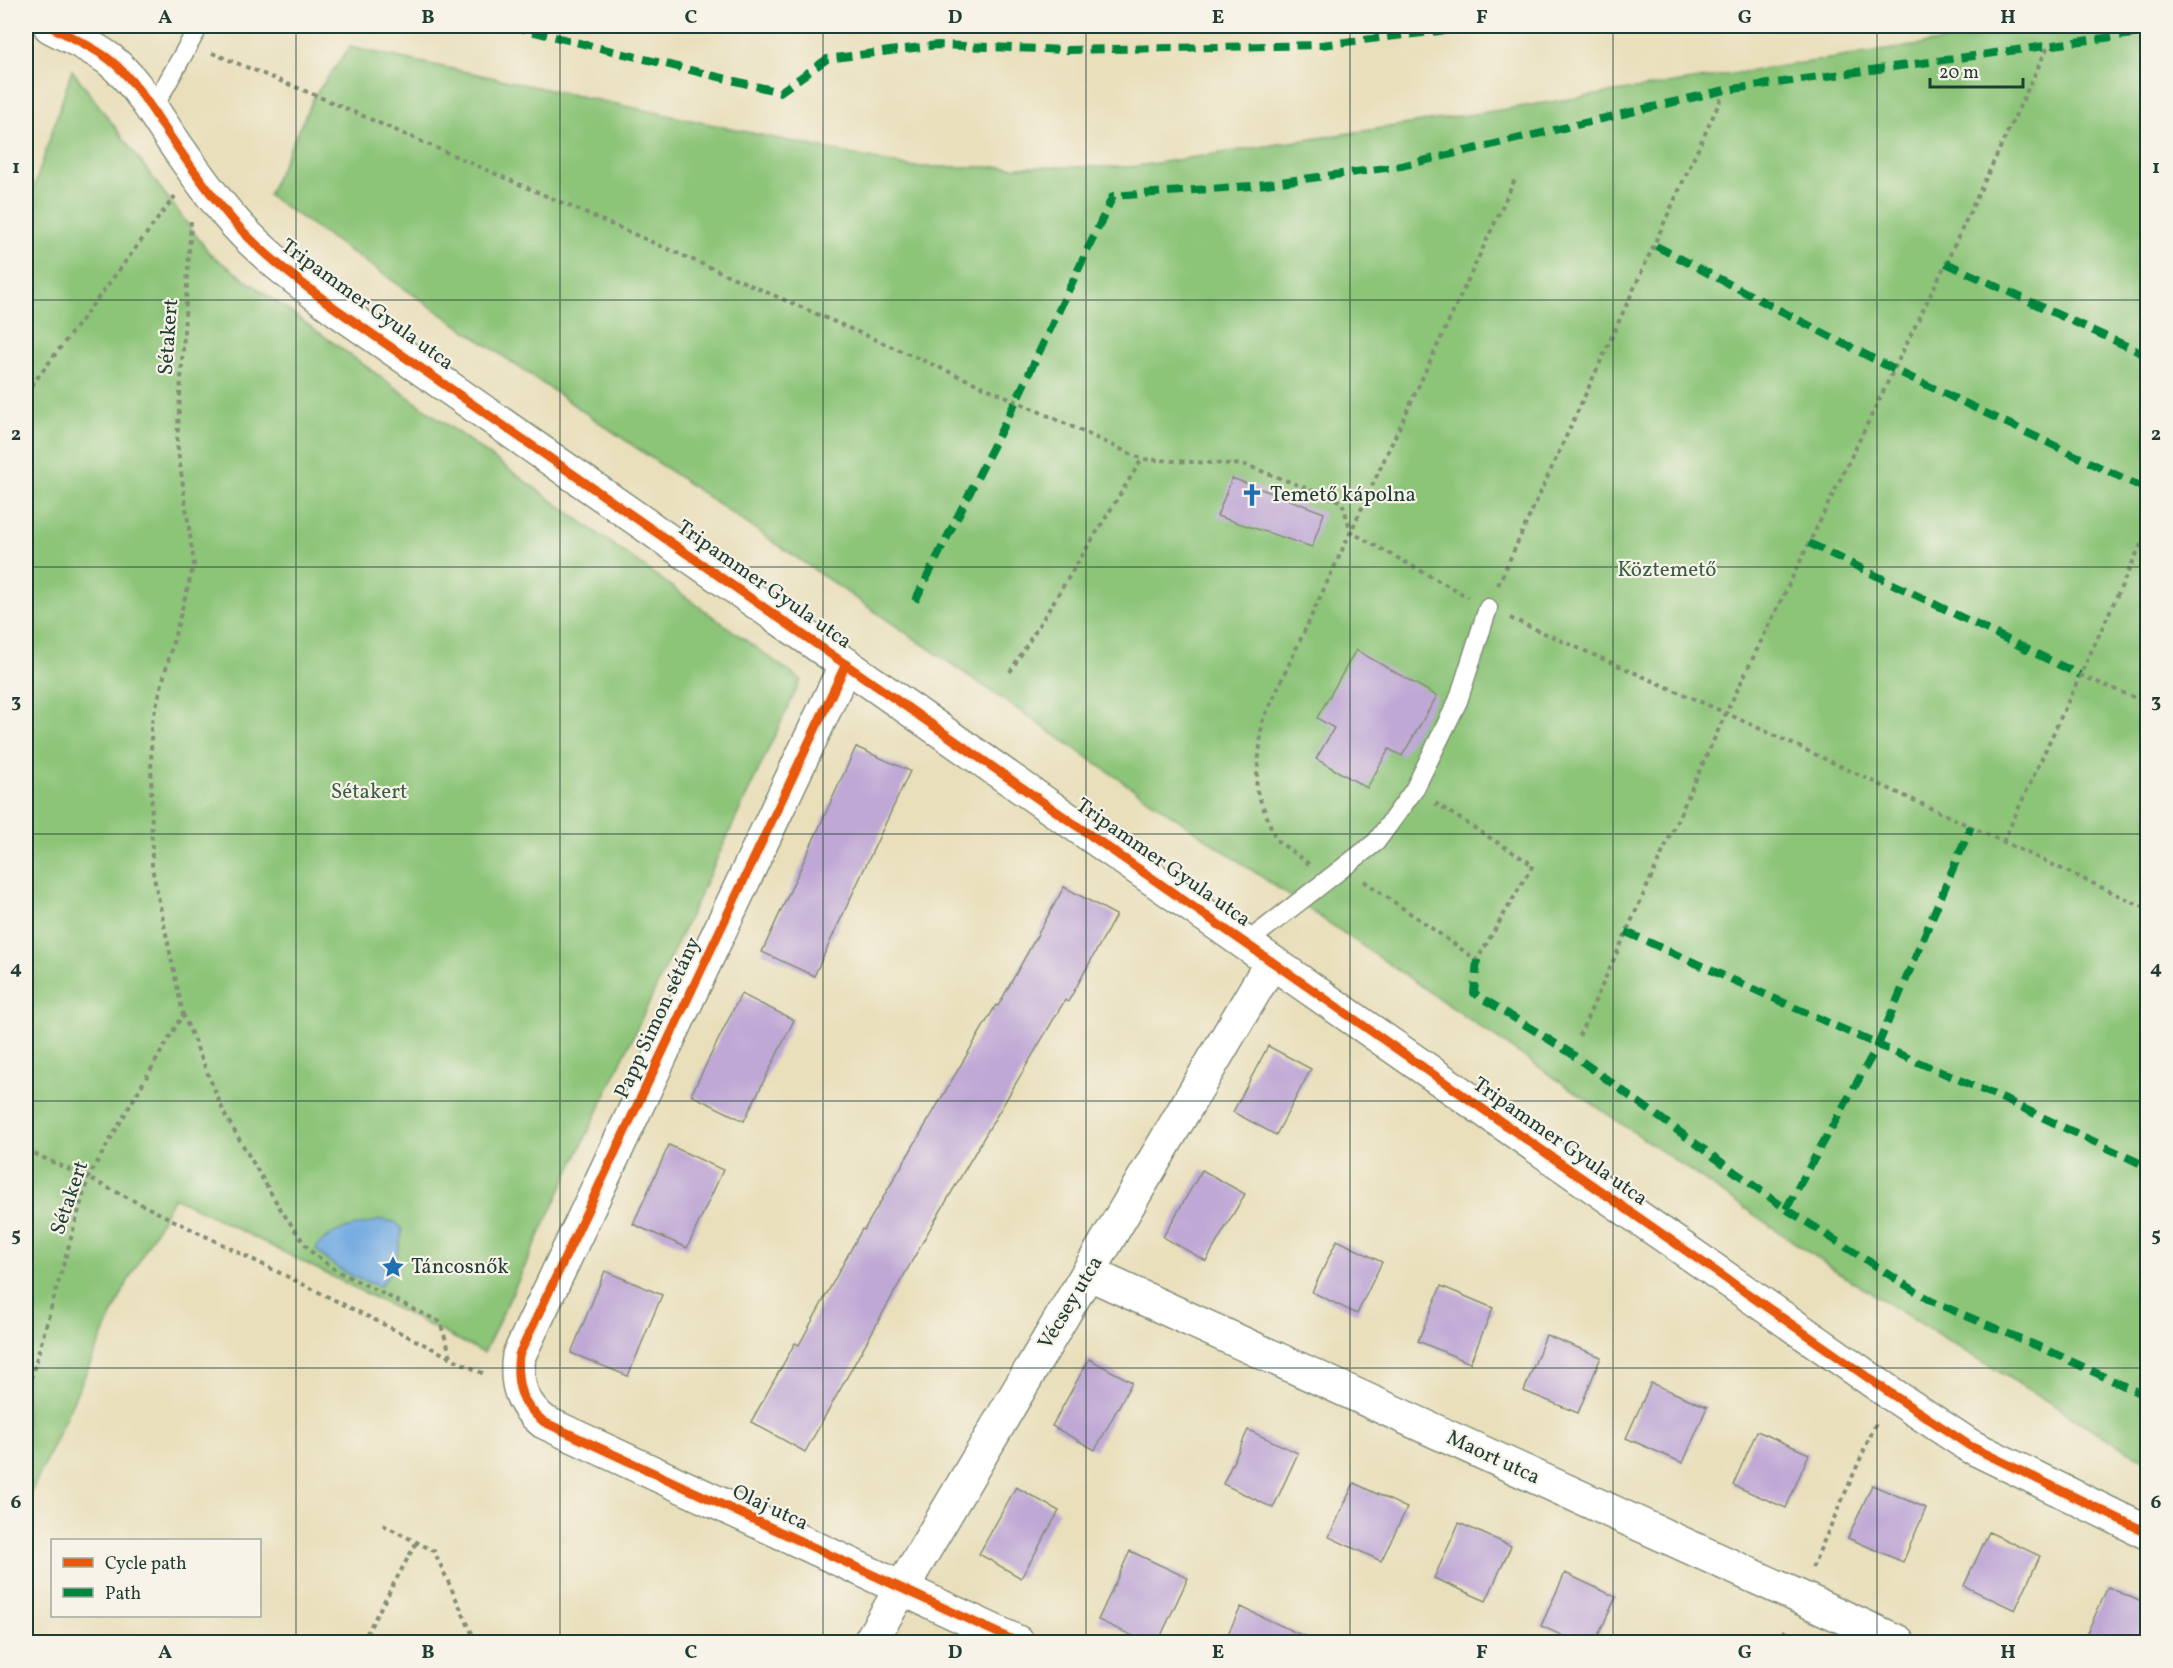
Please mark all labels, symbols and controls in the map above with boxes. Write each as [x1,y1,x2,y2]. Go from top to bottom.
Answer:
text: A [158,4,172,32]
text: B [421,4,435,32]
text: C [685,4,698,32]
text: D [948,4,962,32]
text: E [1212,4,1224,32]
text: F [1476,4,1488,32]
text: G [1738,4,1752,32]
text: H [2000,4,2016,32]
scale bar [1930,51,2023,89]
text: 20 m [1939,61,1979,86]
text: 1 [12,154,20,182]
text: 1 [2152,154,2160,182]
street label: Tripammer Gyula utca [275,232,459,378]
street label: Sétakert [152,298,186,376]
text: 2 [11,421,21,449]
text: 2 [2151,421,2161,449]
place label: Temető kápolna [1270,481,1416,510]
church icon: Temető kápolna [1239,482,1265,508]
street label: Tripammer Gyula utca [671,514,857,656]
park label: Köztemető [1617,556,1717,585]
text: 3 [11,688,21,716]
text: 3 [2151,688,2161,716]
park label: Sétakert [331,778,407,807]
street label: Tripammer Gyula utca [1070,792,1256,934]
street label: Papp Simon sétány [608,932,708,1104]
text: 4 [10,955,22,983]
text: 4 [2150,955,2162,983]
street label: Tripammer Gyula utca [1467,1071,1653,1213]
street label: Sétakert [44,1157,96,1239]
text: 5 [11,1222,21,1250]
text: 5 [2151,1222,2161,1250]
street label: Vécsey utca [1032,1251,1110,1355]
place label: Táncosnők [411,1253,509,1282]
place icon: Táncosnők [380,1254,406,1280]
street label: Maort utca [1441,1424,1545,1492]
street label: Olaj utca [727,1478,813,1538]
text: 6 [11,1489,22,1517]
text: 6 [2151,1489,2162,1517]
legend [51,1539,261,1617]
text: Cycle path [105,1552,187,1577]
text: Path [105,1582,141,1607]
text: A [158,1639,172,1667]
text: B [421,1639,435,1667]
text: C [685,1639,698,1667]
text: D [948,1639,962,1667]
text: E [1212,1639,1224,1667]
text: F [1476,1639,1488,1667]
text: G [1738,1639,1752,1667]
text: H [2000,1639,2016,1667]

